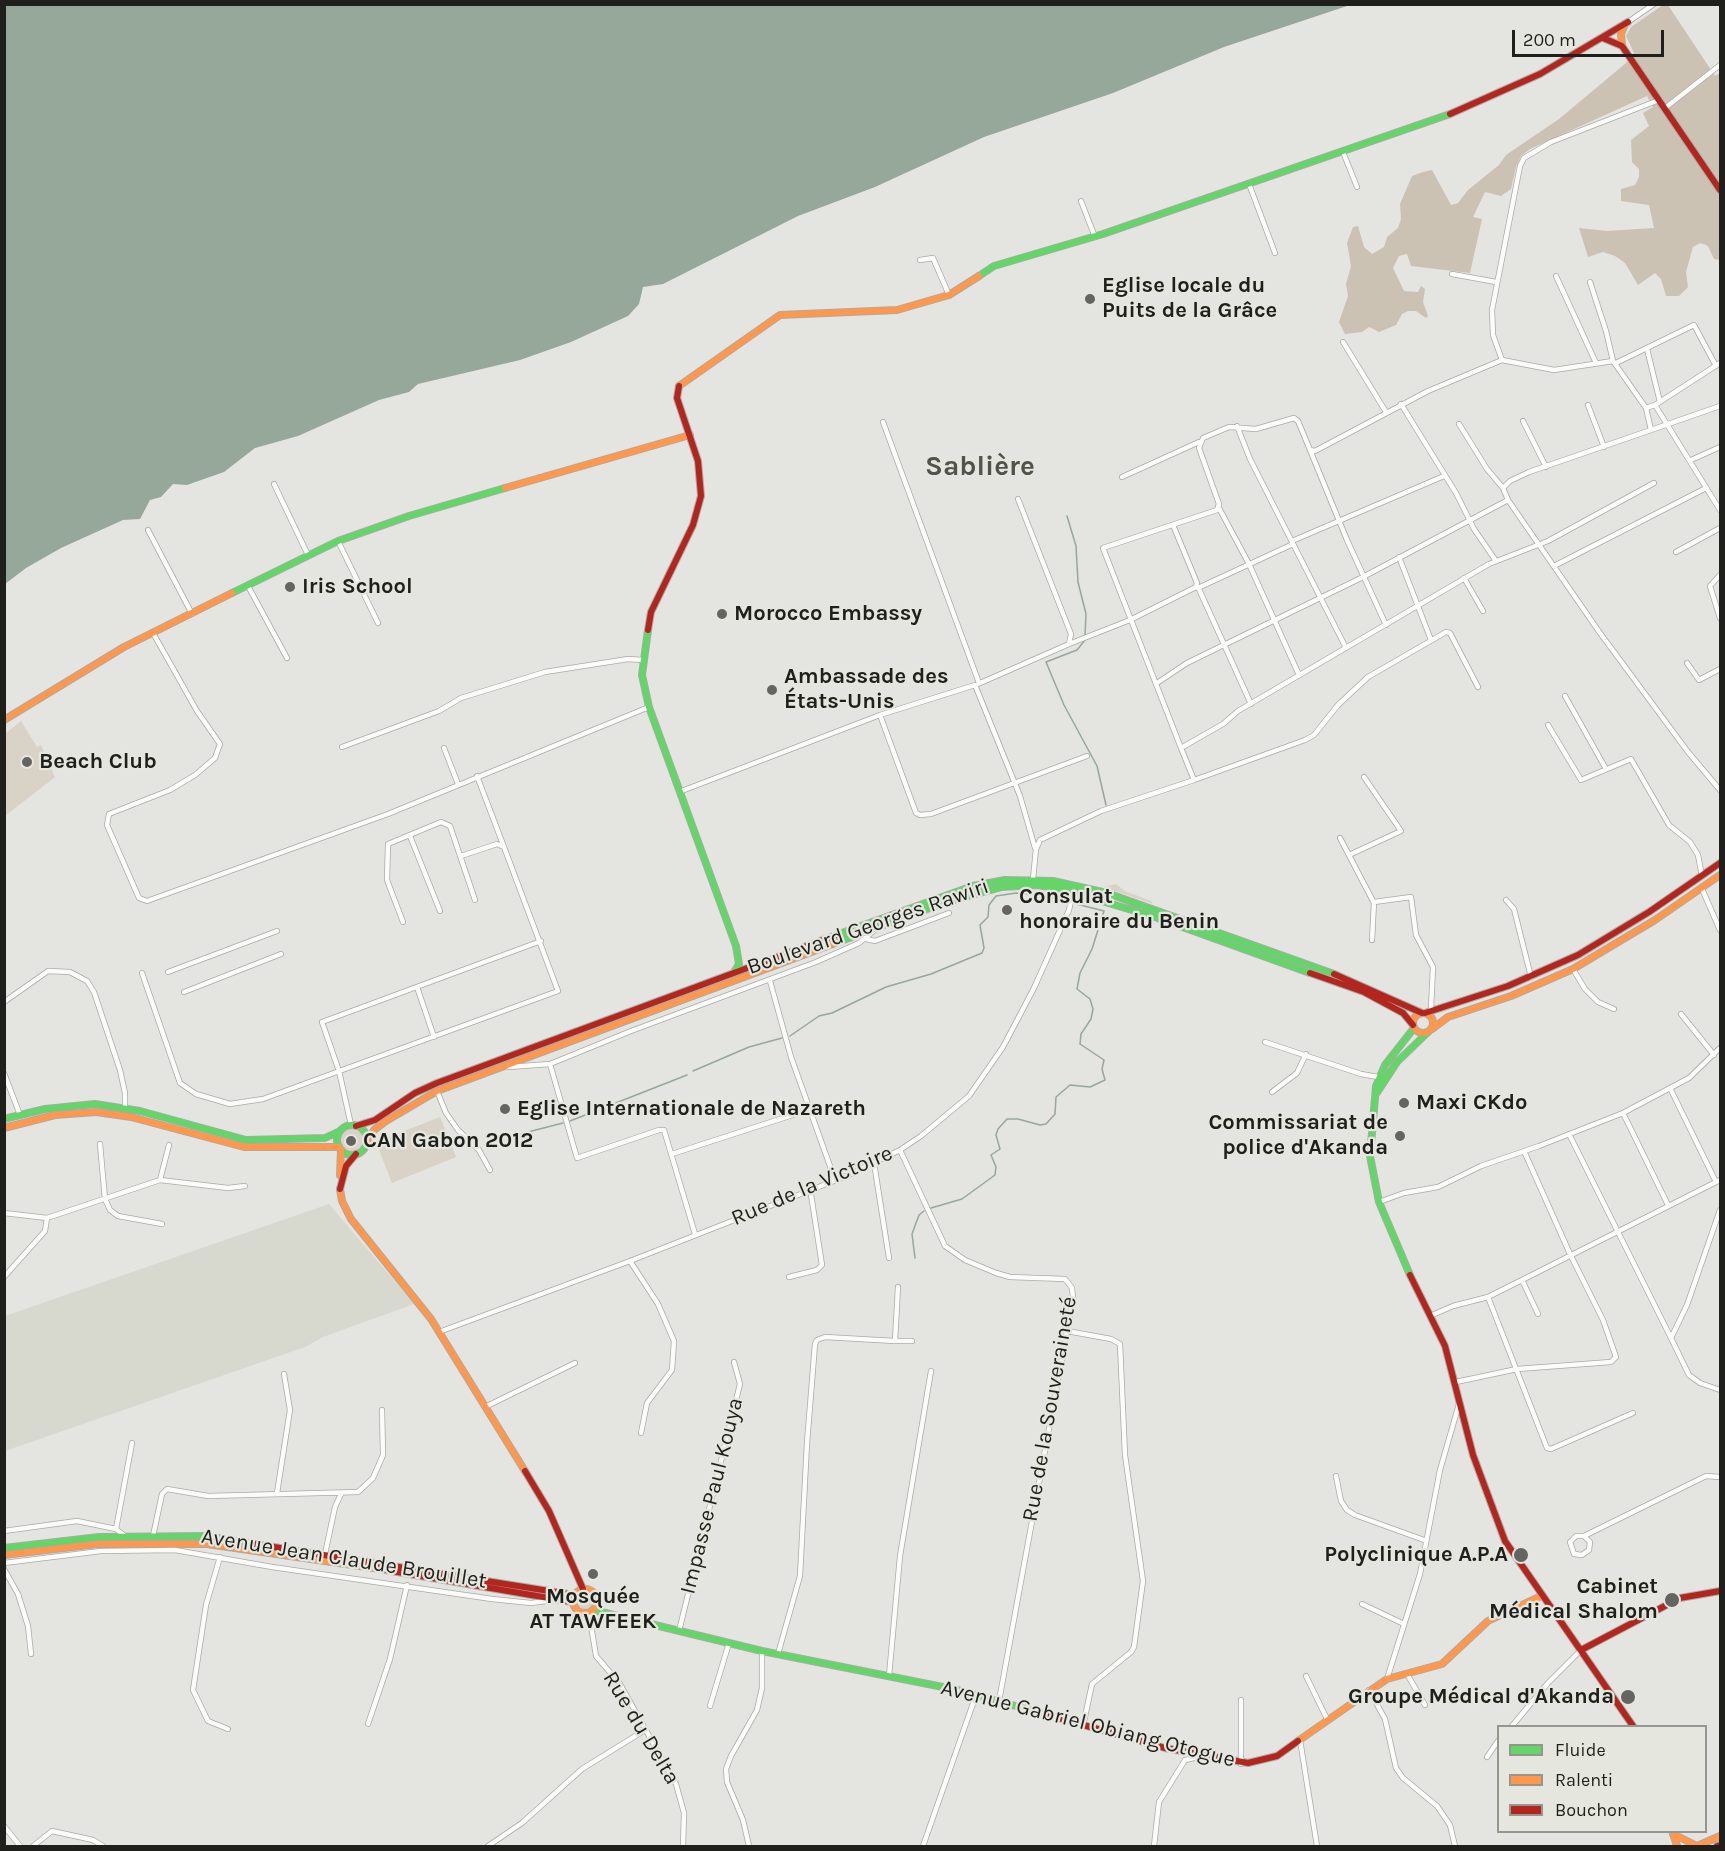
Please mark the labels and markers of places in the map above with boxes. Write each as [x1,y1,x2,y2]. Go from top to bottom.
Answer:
place label: Eglise locale du Puits de la Grâce [1102,273,1277,324]
marker: Eglise locale du Puits de la Grâce [1083,292,1097,306]
place label: Iris School [302,574,413,600]
marker: Iris School [283,580,297,594]
place label: Morocco Embassy [734,601,922,627]
marker: Morocco Embassy [715,607,729,621]
place label: Ambassade des États-Unis [784,664,949,716]
marker: Ambassade des États-Unis [765,683,779,697]
place label: Beach Club [39,749,157,775]
marker: Beach Club [20,755,34,769]
place label: Consulat honoraire du Benin [1019,884,1219,936]
marker: Consulat honoraire du Benin [1000,903,1014,917]
place label: Maxi CKdo [1416,1090,1527,1116]
place label: Eglise Internationale de Nazareth [517,1096,866,1122]
marker: Maxi CKdo [1397,1096,1411,1110]
marker: Eglise Internationale de Nazareth [498,1102,512,1116]
place label: Commissariat de police d'Akanda [1208,1110,1388,1162]
place label: CAN Gabon 2012 [363,1128,533,1154]
marker: Commissariat de police d'Akanda [1393,1129,1407,1143]
marker: CAN Gabon 2012 [344,1134,358,1148]
place label: Polyclinique A.P.A [1324,1542,1508,1568]
marker: Polyclinique A.P.A [1512,1546,1530,1564]
marker: Mosquée AT TAWFEEK [586,1567,600,1581]
place label: Cabinet Médical Shalom [1489,1574,1658,1626]
place label: Mosquée AT TAWFEEK [530,1584,656,1636]
marker: Cabinet Médical Shalom [1663,1591,1681,1609]
place label: Groupe Médical d'Akanda [1348,1684,1614,1710]
marker: Groupe Médical d'Akanda [1619,1688,1637,1706]

